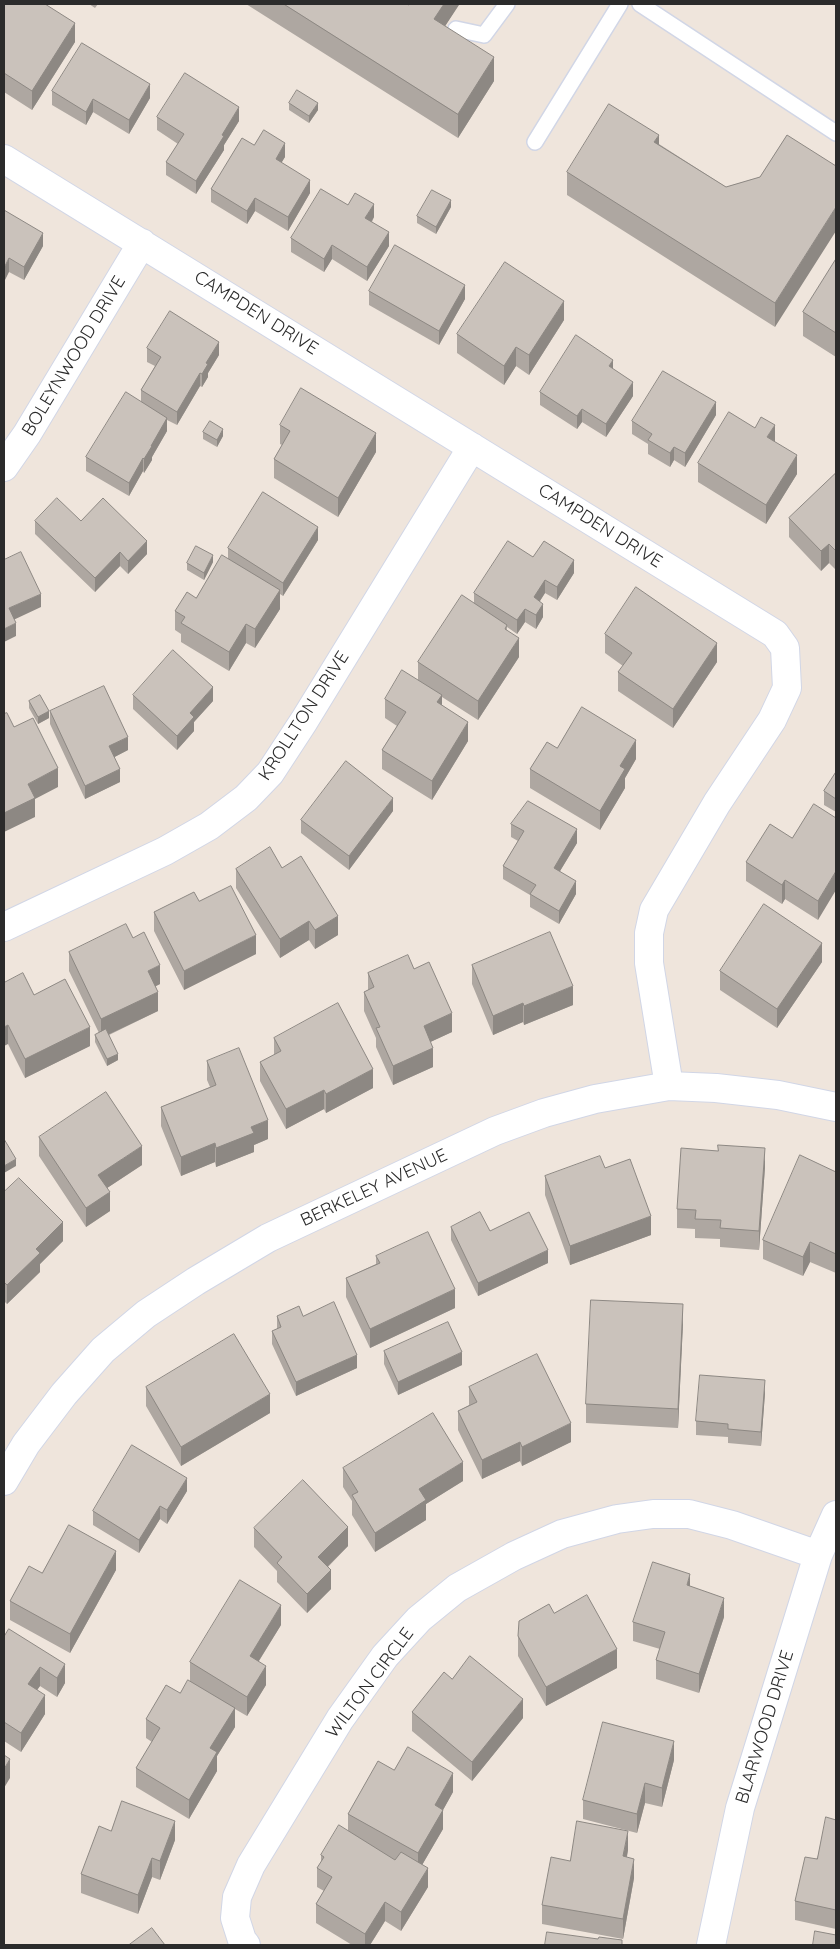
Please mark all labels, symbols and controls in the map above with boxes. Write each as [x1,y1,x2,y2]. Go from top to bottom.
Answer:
street label: CAMPDEN DRIVE [190,266,322,360]
street label: BOLEYNWOOD DRIVE [18,272,130,440]
street label: CAMPDEN DRIVE [534,479,666,573]
street label: KROLLTON DRIVE [254,647,354,785]
street label: BERKELEY AVENUE [297,1145,451,1231]
street label: WILTON CIRCLE [322,1624,418,1742]
street label: BLARWOOD DRIVE [731,1648,799,1806]

